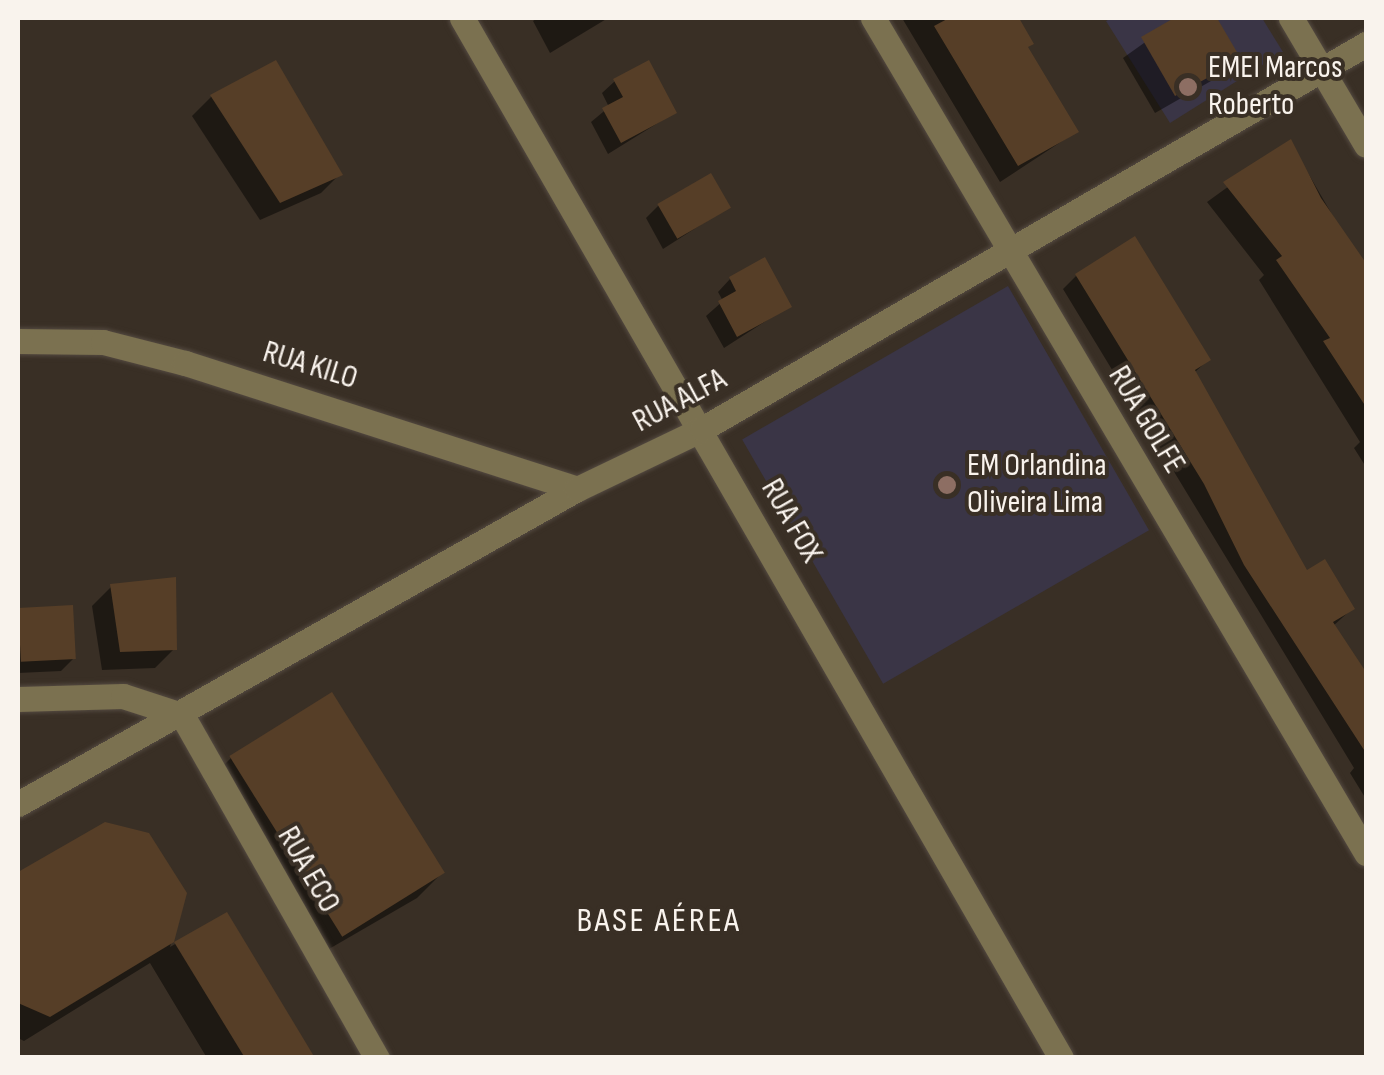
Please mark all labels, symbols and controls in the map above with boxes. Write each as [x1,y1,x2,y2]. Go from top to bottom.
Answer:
place label: EMEI Marcos Roberto [1208,50,1342,125]
marker: EMEI Marcos Roberto [1177,76,1199,98]
street label: RUA KILO [258,333,362,399]
street label: RUA GOLFE [1099,359,1193,481]
street label: RUA ALFA [627,361,733,441]
place label: EM Orlandina Oliveira Lima [967,448,1107,523]
street label: RUA FOX [752,472,830,570]
marker: EM Orlandina Oliveira Lima [936,474,958,496]
street label: RUA ECO [268,820,348,920]
district label: BASE AÉREA [576,900,742,942]

